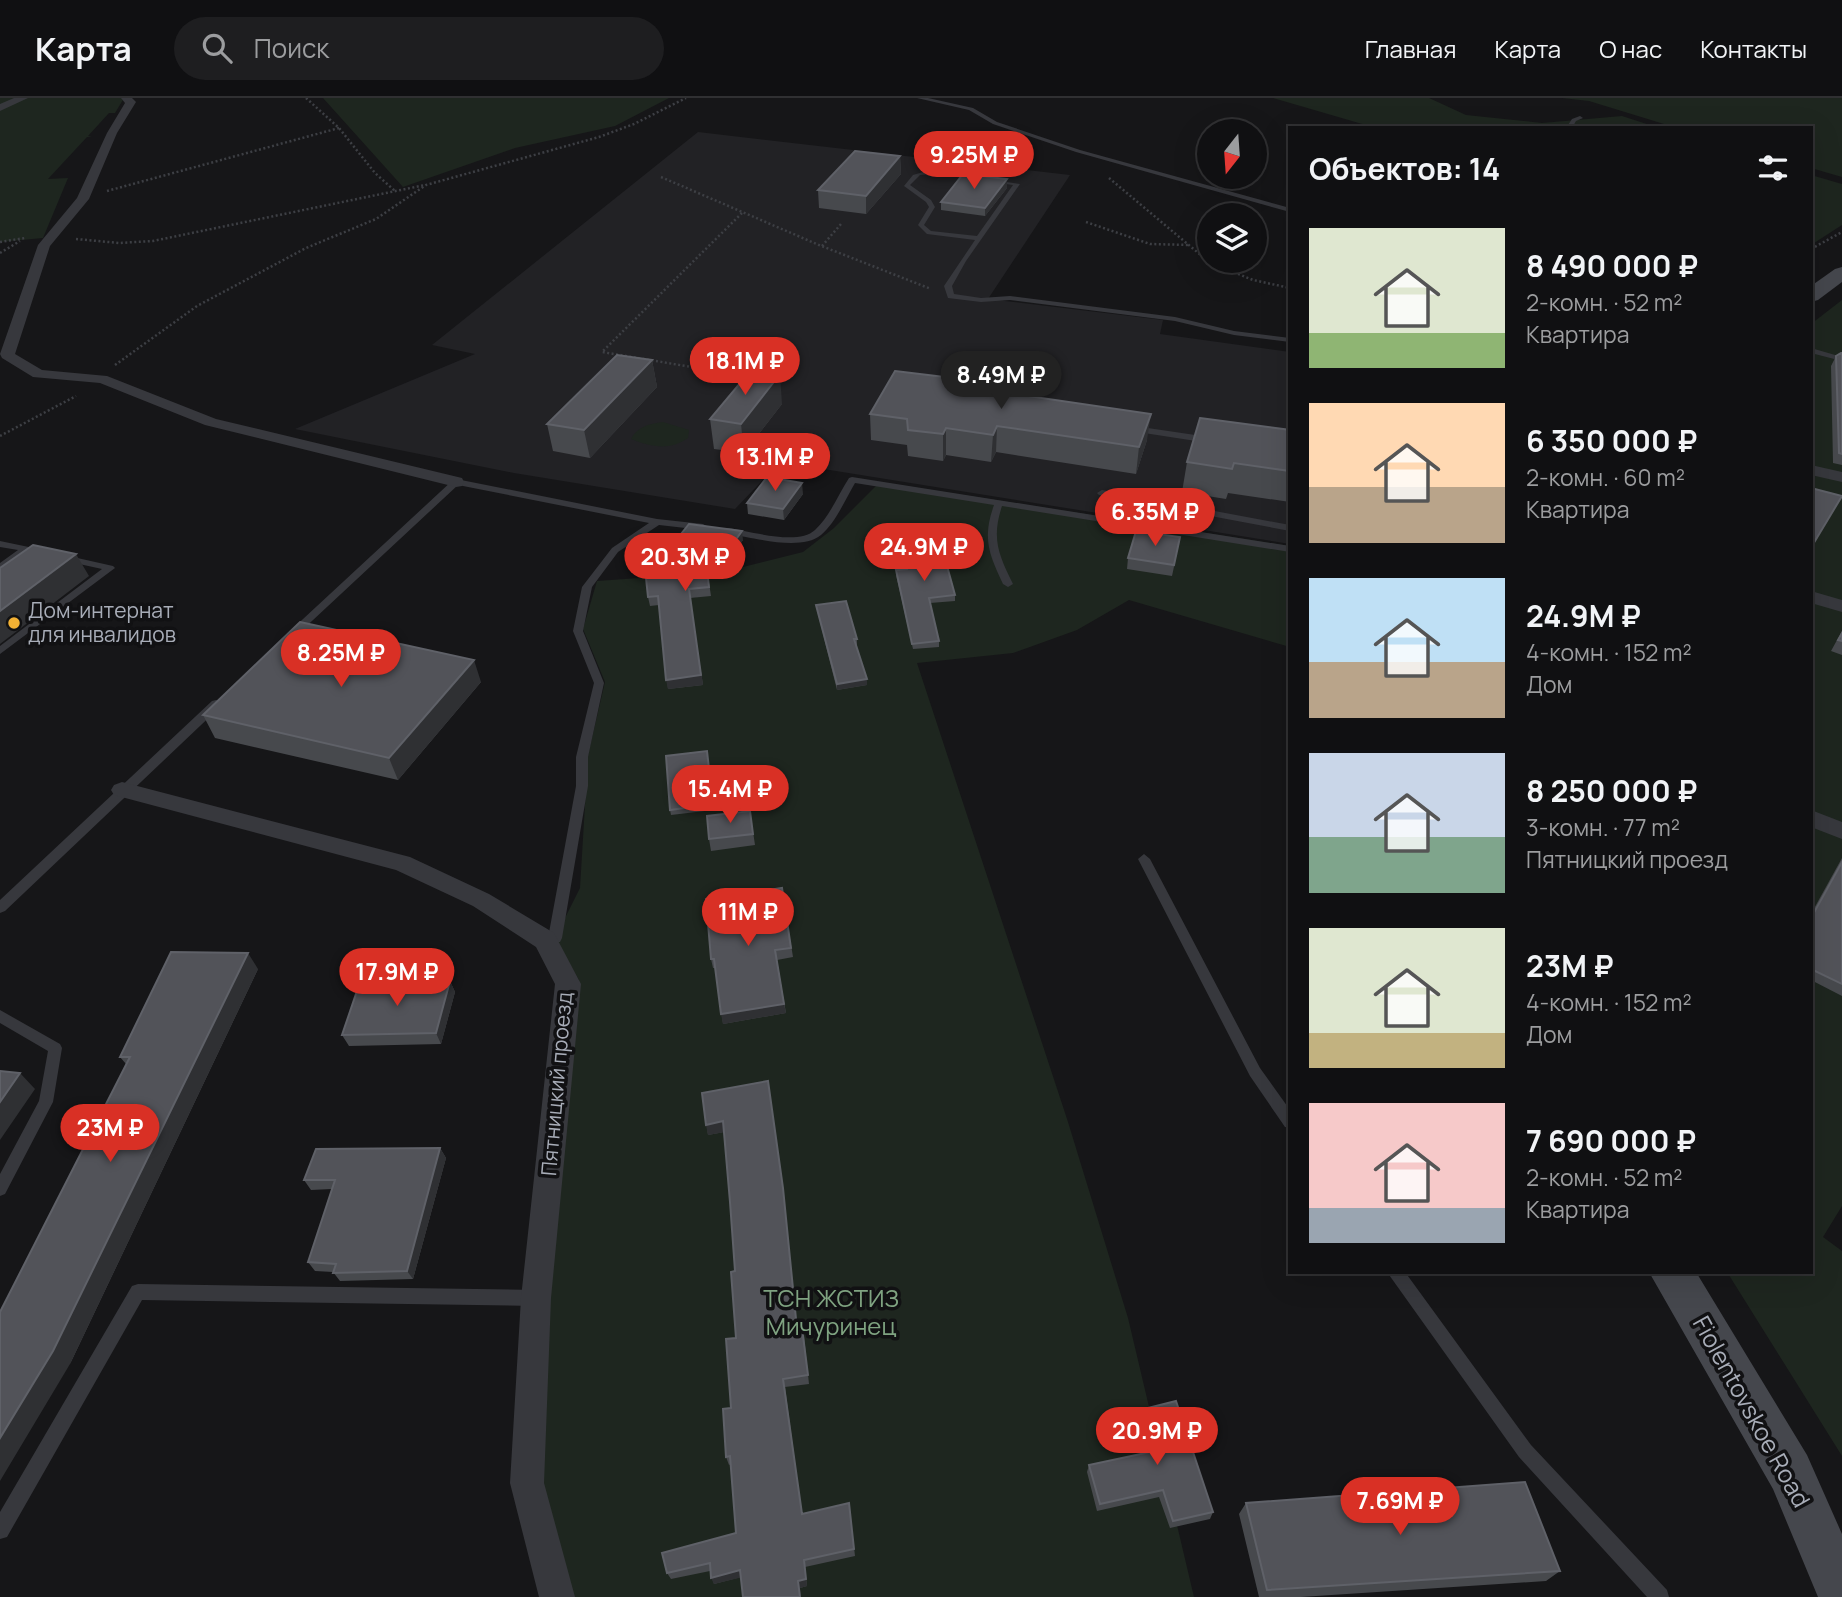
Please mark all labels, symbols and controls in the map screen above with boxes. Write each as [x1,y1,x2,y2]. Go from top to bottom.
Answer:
search box [174,17,664,80]
text: Карта [35,26,132,71]
icon: search [198,29,236,67]
text: Поиск [254,30,329,66]
text: Главная [1365,32,1456,65]
text: Карта [1494,32,1561,65]
text: О нас [1599,32,1662,65]
text: Контакты [1700,32,1807,65]
north arrow [1197,119,1267,189]
map controls [1197,119,1267,273]
pin: 9.25M ₽ [909,132,1039,191]
text: 9.25M ₽ [930,138,1018,170]
text: Объектов: 14 [1309,148,1500,189]
icon: filters [1754,149,1792,187]
button: layers [1197,203,1267,273]
text: 8 490 000 ₽ [1526,245,1698,286]
icon: home [1365,256,1449,340]
text: 2-комн. · 52 m² [1526,286,1682,318]
text: Квартира [1526,318,1630,350]
pin: 18.1M ₽ [680,338,810,397]
text: 18.1M ₽ [706,344,784,376]
pin: 8.49M ₽ [936,352,1066,411]
text: 8.49M ₽ [957,358,1045,390]
text: 6 350 000 ₽ [1526,420,1697,461]
icon: home [1365,431,1449,515]
pin: 13.1M ₽ [710,434,840,493]
text: 13.1M ₽ [736,440,814,472]
text: 2-комн. · 60 m² [1526,461,1685,493]
pin: 6.35M ₽ [1090,489,1220,548]
text: Квартира [1526,493,1630,525]
text: 6.35M ₽ [1111,495,1199,527]
pin: 24.9M ₽ [859,524,989,583]
text: 24.9M ₽ [880,530,968,562]
pin: 20.3M ₽ [620,533,750,593]
text: 20.3M ₽ [640,540,730,572]
text: 24.9M ₽ [1526,595,1641,636]
place label: Дом-интернат для инвалидов [28,596,176,648]
icon: home [1365,606,1449,690]
marker: Дом-интернат для инвалидов [6,615,22,631]
pin: 8.25M ₽ [276,630,406,689]
text: 8.25M ₽ [297,636,385,668]
text: 4-комн. · 152 m² [1526,636,1692,668]
text: Дом [1526,668,1572,700]
pin: 15.4M ₽ [665,766,795,825]
text: 8 250 000 ₽ [1526,770,1697,811]
text: 15.4M ₽ [688,772,772,804]
icon: home [1365,781,1449,865]
text: 3-комн. · 77 m² [1526,811,1680,843]
text: Пятницкий проезд [1526,843,1728,875]
pin: 11M ₽ [699,888,797,948]
text: 11M ₽ [718,895,778,927]
text: 23M ₽ [1526,945,1614,986]
pin: 17.9M ₽ [332,948,462,1008]
text: 17.9M ₽ [355,955,439,987]
icon: home [1365,956,1449,1040]
text: 4-комн. · 152 m² [1526,986,1692,1018]
street label: Пятницкий проезд [534,991,578,1177]
text: Дом [1526,1018,1572,1050]
pin: 23M ₽ [61,1104,159,1164]
text: 23M ₽ [76,1111,144,1143]
text: 7 690 000 ₽ [1526,1120,1696,1161]
icon: home [1365,1131,1449,1215]
text: 2-комн. · 52 m² [1526,1161,1682,1193]
text: Квартира [1526,1193,1630,1225]
park label: ТСН ЖСТИЗ Мичуринец [763,1281,899,1342]
street label: Fiolentovskoe Road [1686,1310,1819,1513]
pin: 20.9M ₽ [1092,1408,1222,1467]
text: 20.9M ₽ [1112,1414,1202,1446]
pin: 7.69M ₽ [1335,1478,1465,1537]
text: 7.69M ₽ [1357,1484,1443,1516]

